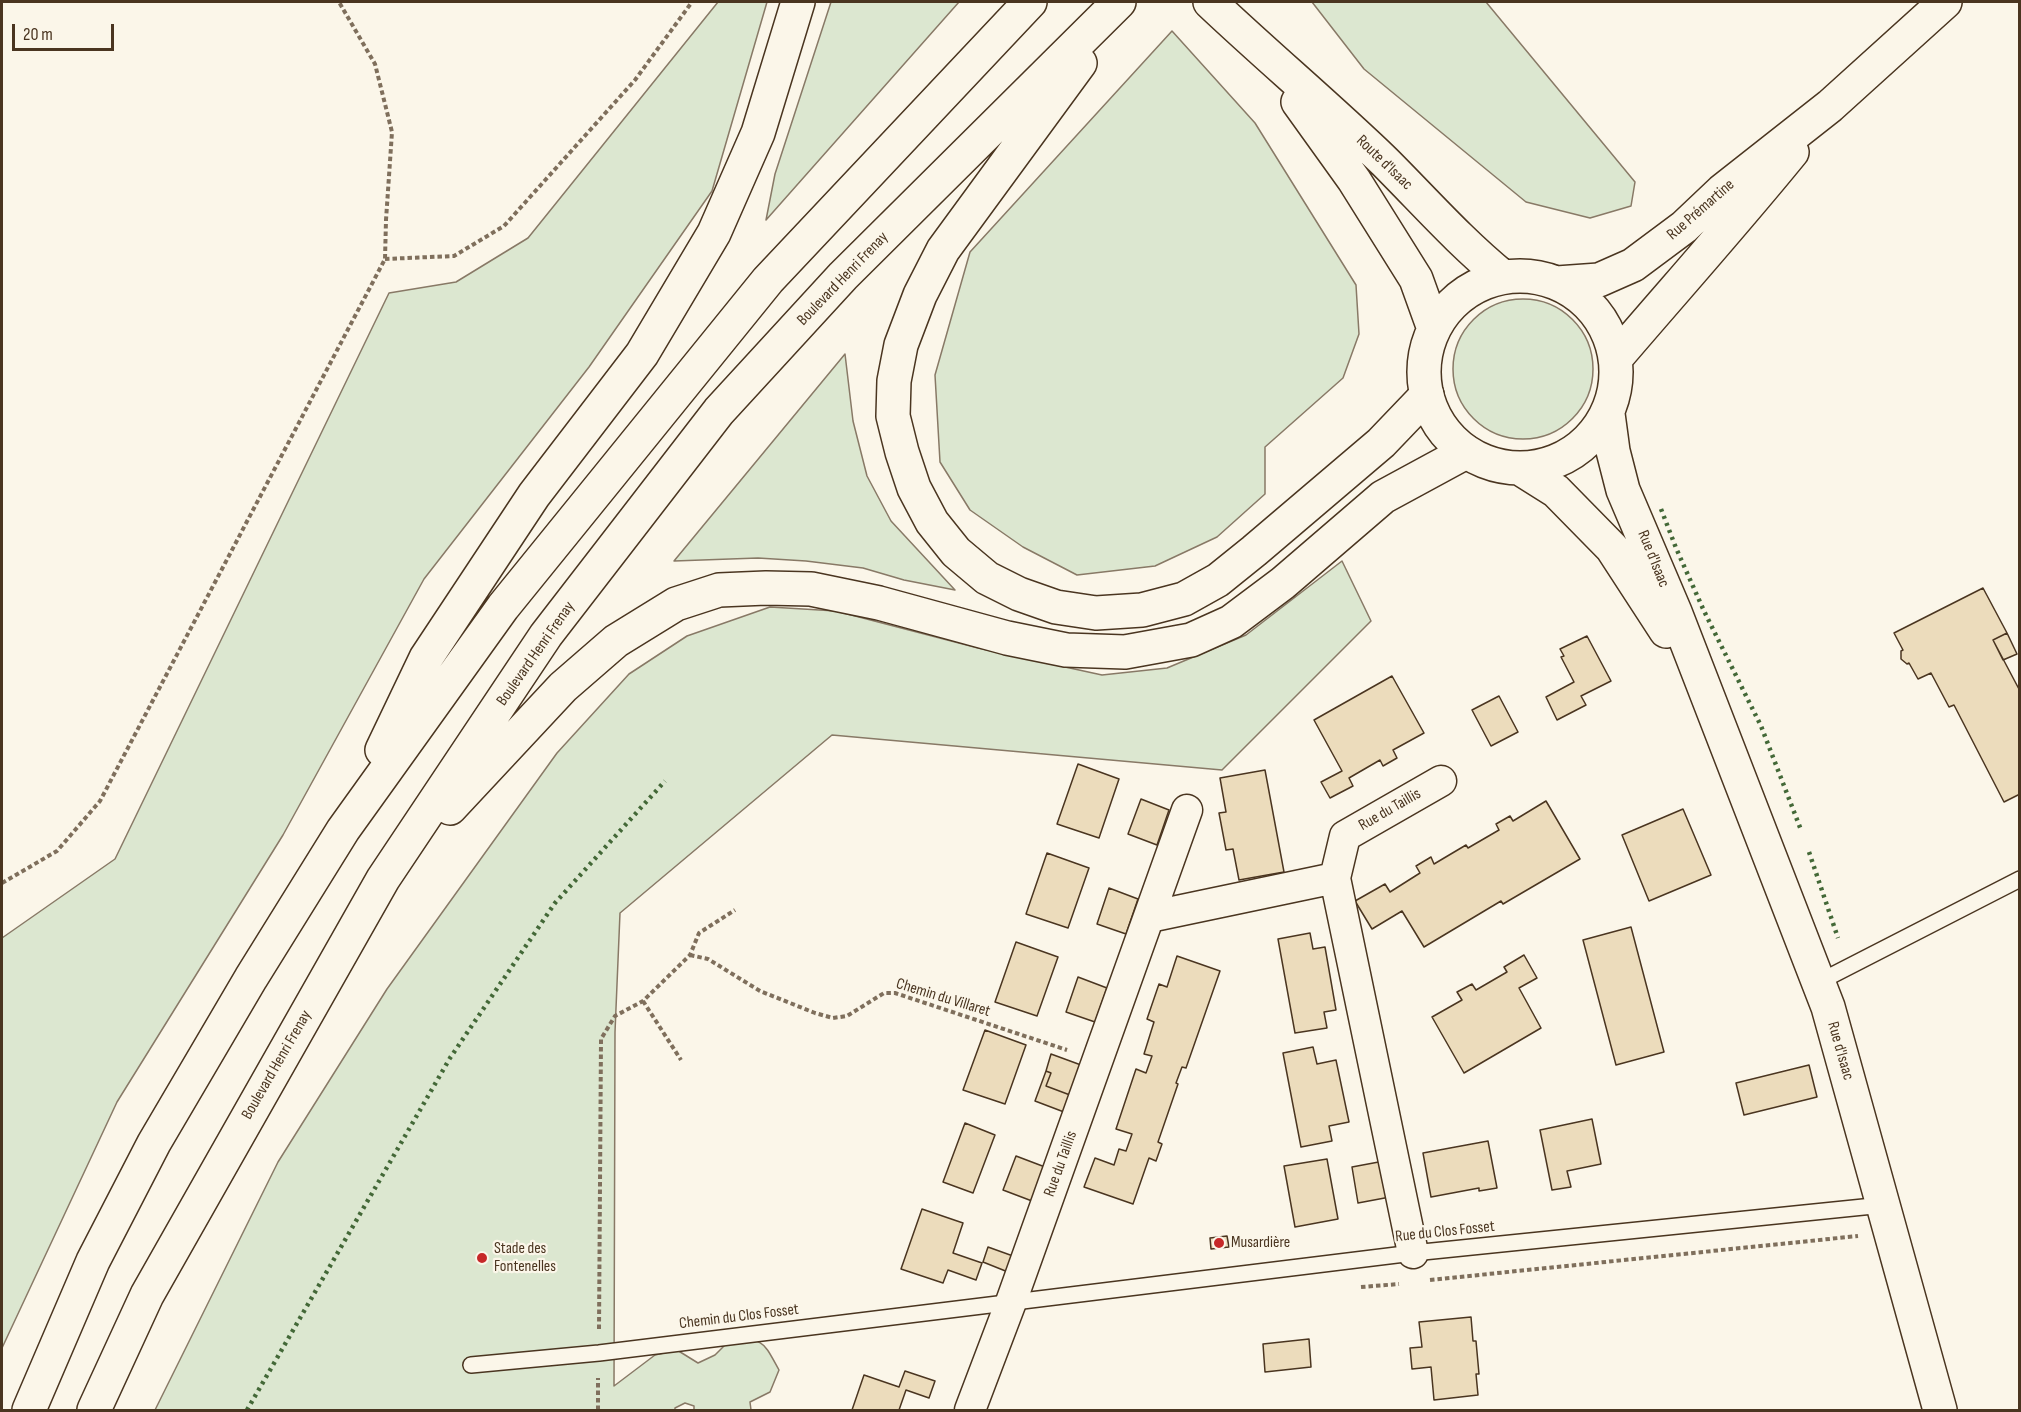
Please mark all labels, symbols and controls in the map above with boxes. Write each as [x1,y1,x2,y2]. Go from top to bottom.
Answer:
scale bar [15,12,117,50]
text: 20 m [23,24,53,45]
street label: Route d'Isaac [1352,131,1416,195]
street label: Rue Prémartine [1663,176,1739,244]
street label: Boulevard Henri Frenay [793,228,893,330]
street label: Rue d'Isaac [1633,528,1673,590]
street label: Boulevard Henri Frenay [493,598,579,710]
street label: Rue du Taillis [1356,785,1424,835]
street label: Chemin du Villaret [894,975,992,1021]
street label: Boulevard Henri Frenay [238,1007,316,1123]
street label: Rue d'Isaac [1823,1020,1857,1082]
street label: Rue du Taillis [1040,1129,1082,1199]
street label: Rue du Clos Fosset [1394,1217,1496,1247]
place label: Musardière [1231,1233,1290,1253]
marker: Musardière [1212,1236,1226,1250]
place label: Stade des Fontenelles [494,1239,556,1277]
marker: Stade des Fontenelles [475,1251,489,1265]
street label: Chemin du Clos Fosset [678,1300,800,1334]

